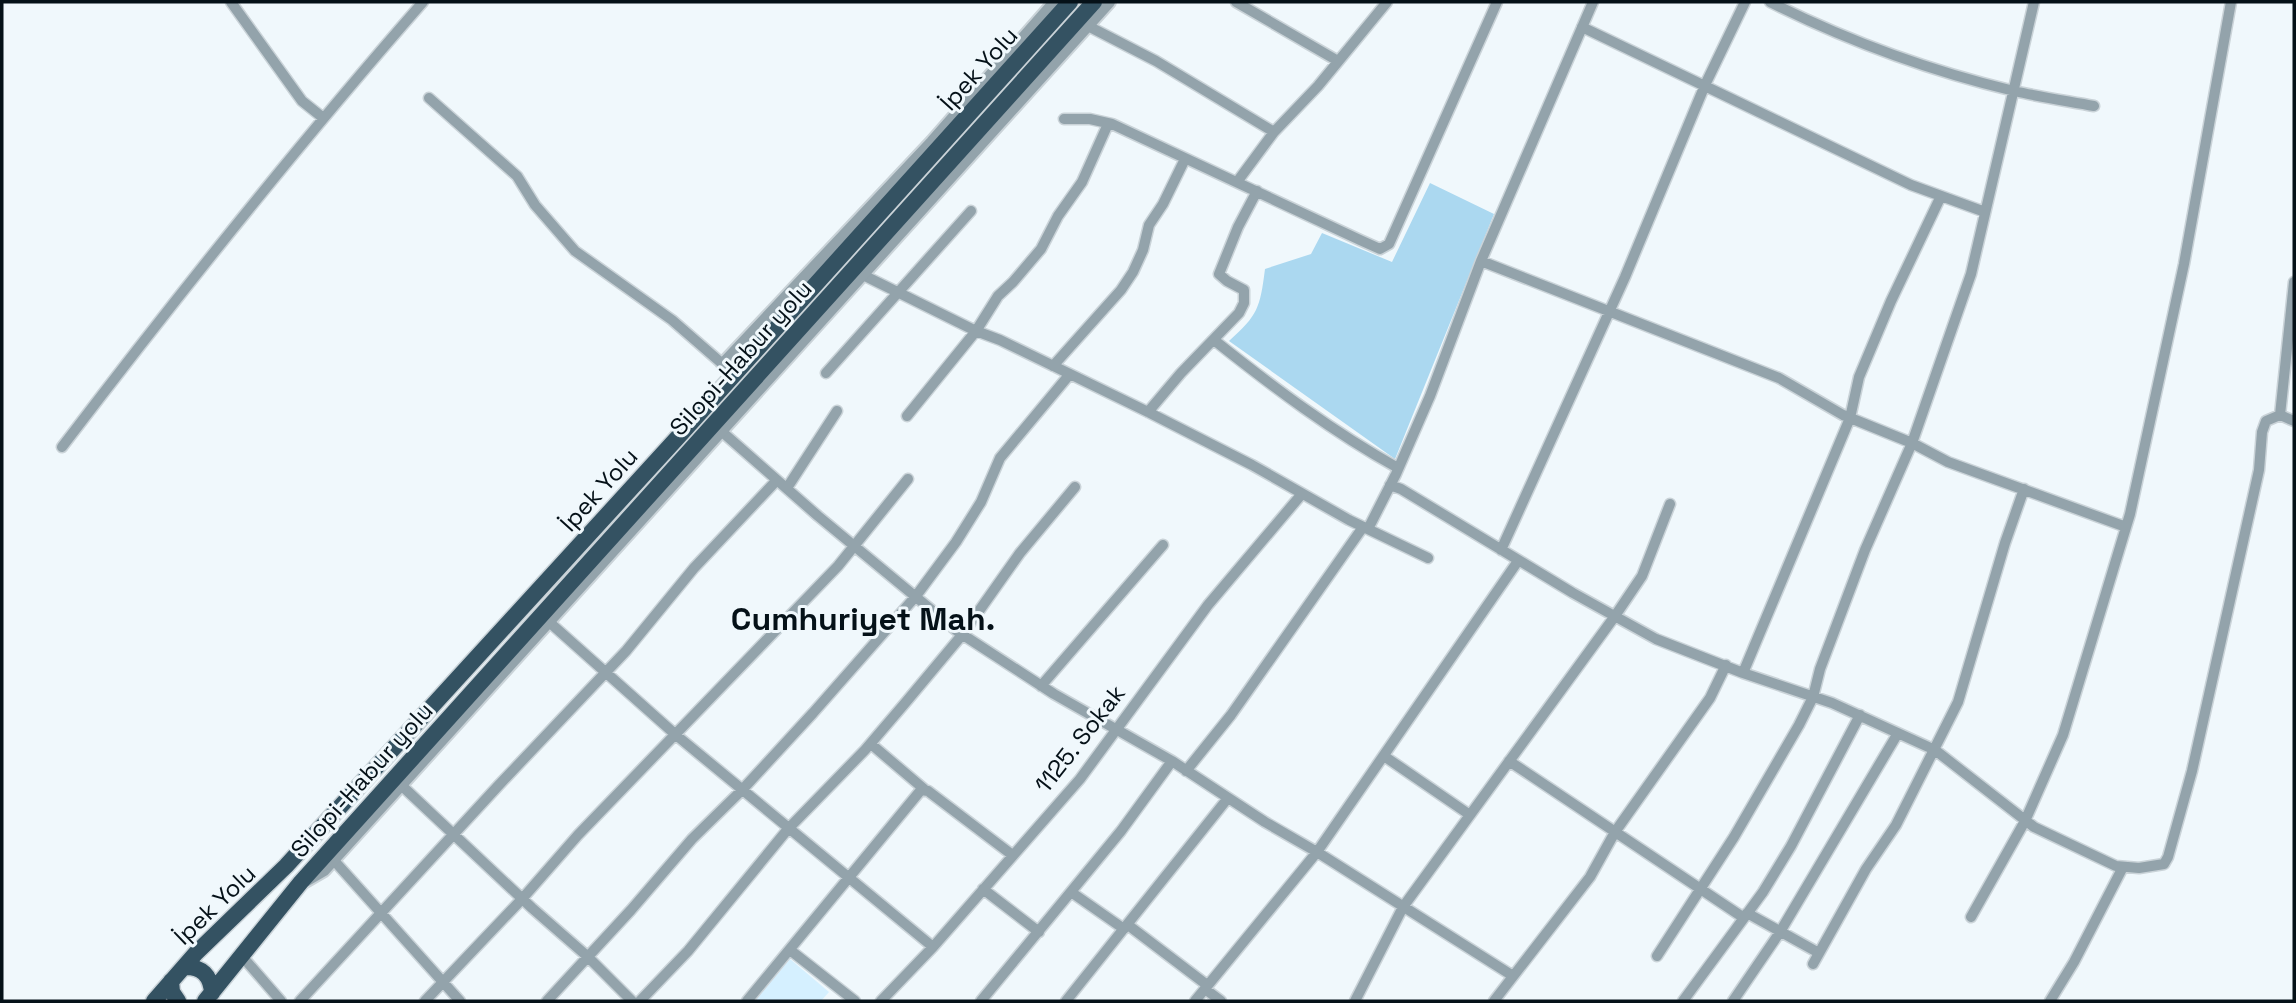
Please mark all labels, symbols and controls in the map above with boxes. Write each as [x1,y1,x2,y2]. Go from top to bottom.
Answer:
street label: İpek Yolu [933,20,1024,117]
street label: Silopi-Habur yolu [663,274,819,442]
street label: İpek Yolu [553,441,644,538]
district label: Cumhuriyet Mah. [731,599,995,639]
street label: 1125. Sokak [1028,678,1132,799]
street label: Silopi-Habur yolu [284,696,440,864]
street label: İpek Yolu [167,858,262,951]

